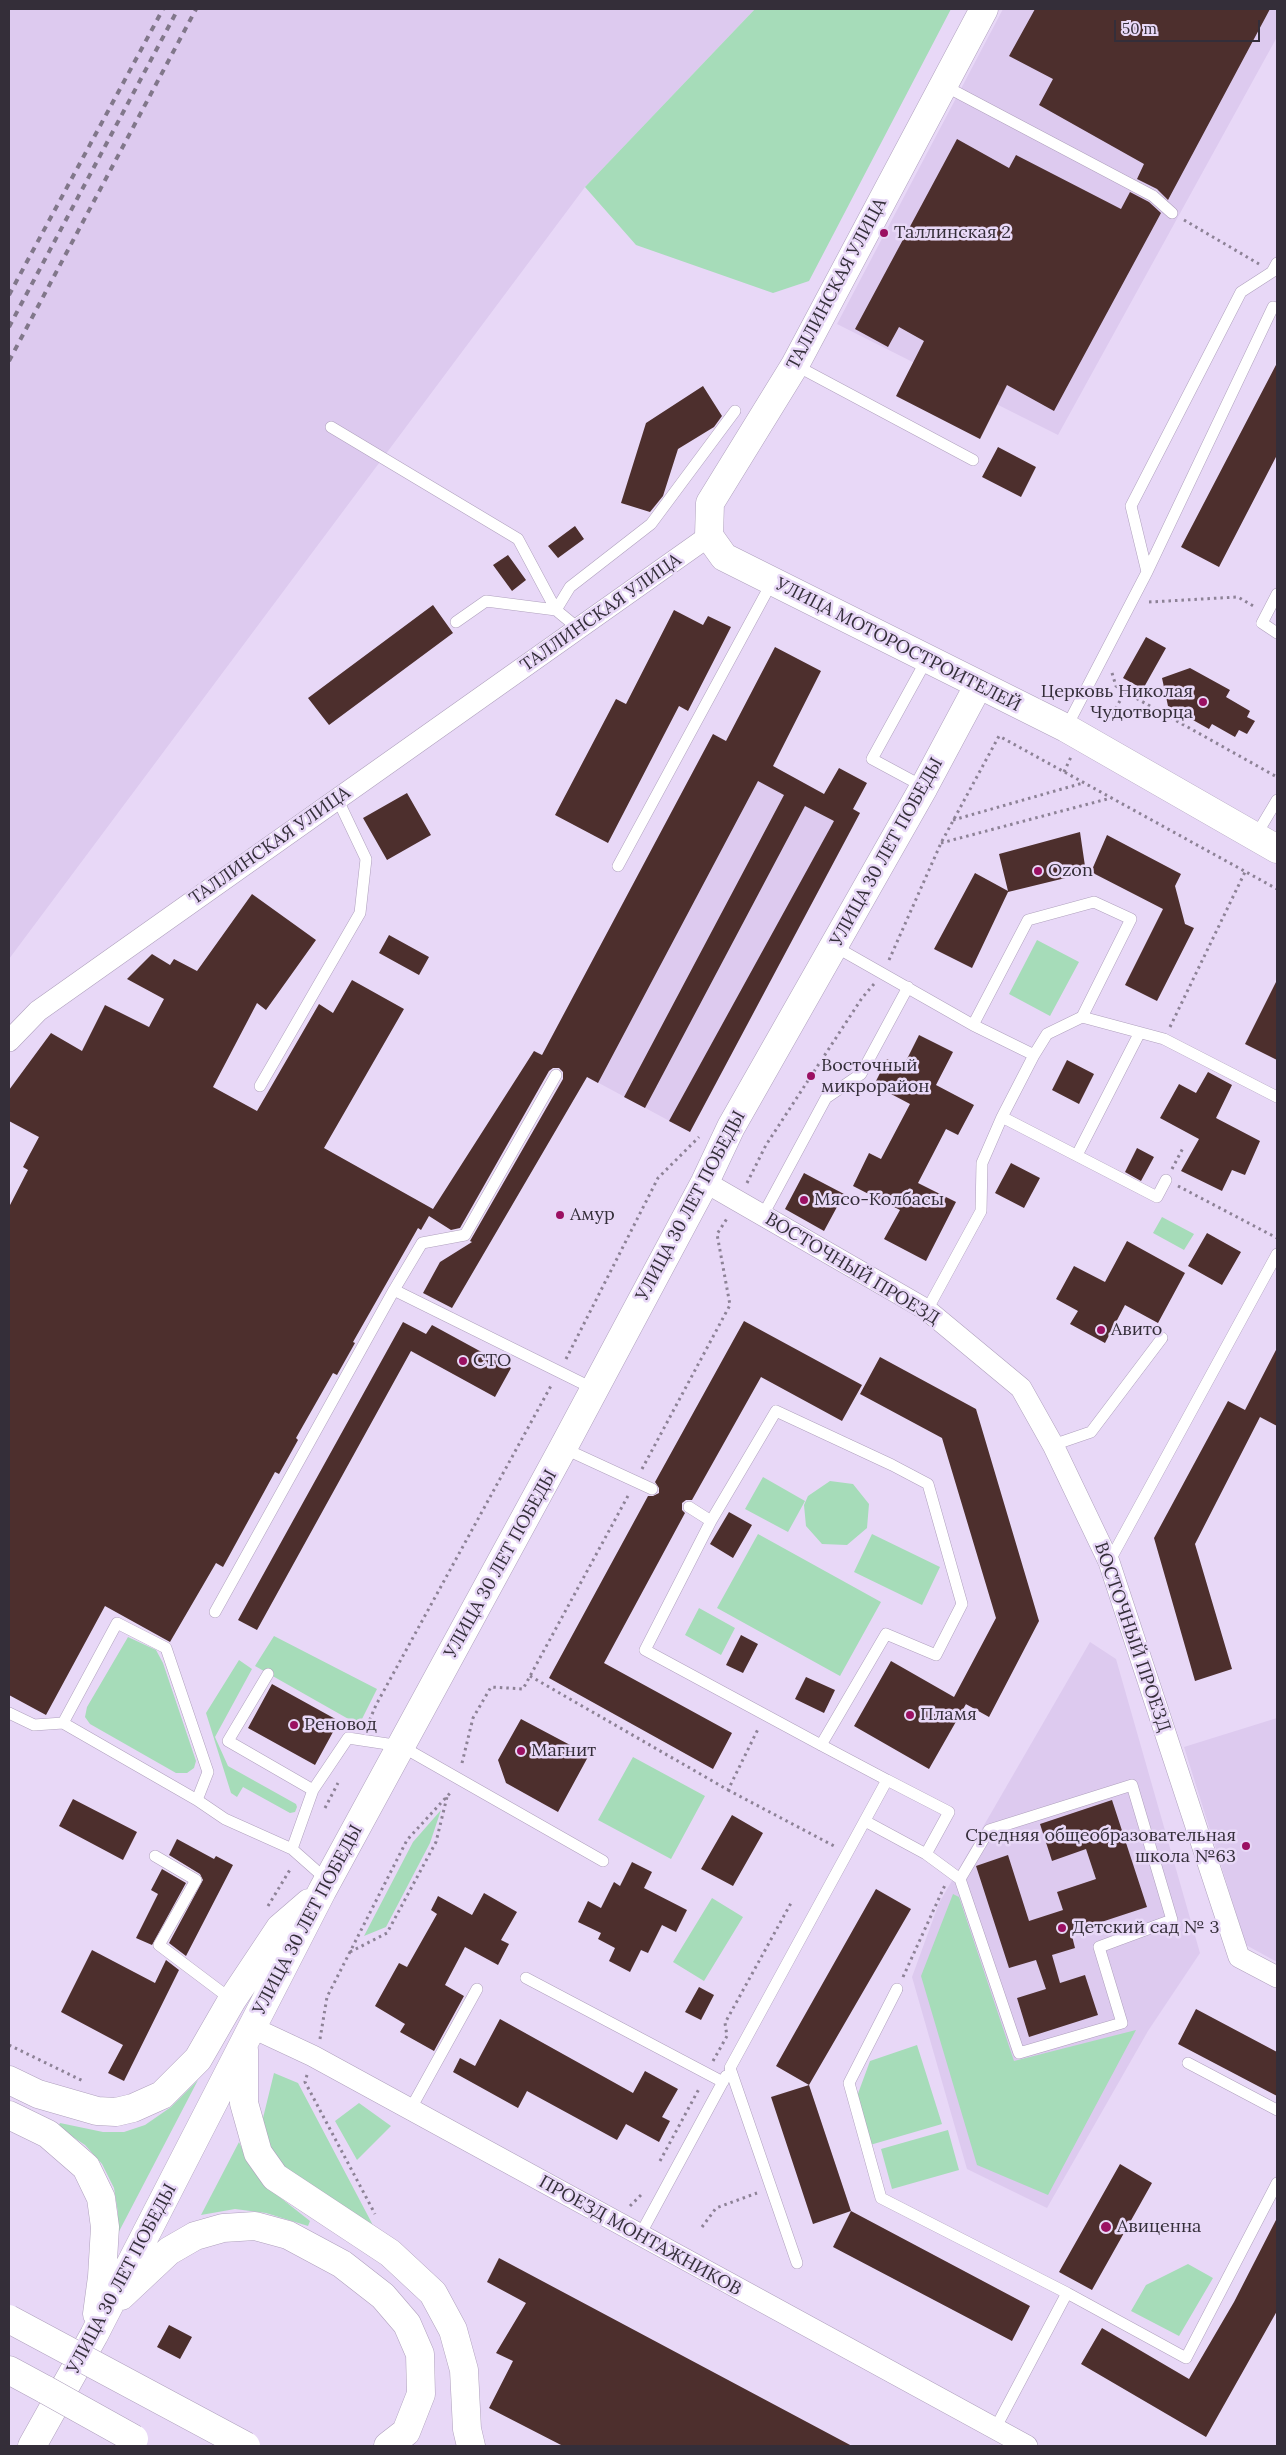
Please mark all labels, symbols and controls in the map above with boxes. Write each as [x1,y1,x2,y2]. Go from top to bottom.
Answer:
scale bar [1116,10,1262,42]
text: 50 m [1122,19,1157,38]
street label: ТАЛЛИНСКАЯ УЛИЦА [783,195,891,373]
place label: Таллинская 2 [894,222,1011,244]
marker: Таллинская 2 [878,227,890,239]
street label: ТАЛЛИНСКАЯ УЛИЦА [516,549,686,677]
street label: УЛИЦА МОТОРОСТРОИТЕЛЕЙ [772,573,1024,717]
place label: Церковь Николая Чудотворца [1041,681,1193,724]
marker: Церковь Николая Чудотворца [1197,696,1209,708]
street label: УЛИЦА 30 ЛЕТ ПОБЕДЫ [826,754,948,950]
street label: ТАЛЛИНСКАЯ УЛИЦА [185,782,355,910]
place label: Ozon [1048,860,1093,882]
marker: Ozon [1032,865,1044,877]
place label: Восточный микрорайон [821,1055,930,1098]
marker: Восточный микрорайон [805,1070,817,1082]
street label: УЛИЦА 30 ЛЕТ ПОБЕДЫ [632,1107,750,1305]
place label: Мясо-Колбасы [814,1189,944,1211]
marker: Мясо-Колбасы [798,1194,810,1206]
place label: Амур [570,1204,615,1226]
street label: ВОСТОЧНЫЙ ПРОЕЗД [761,1208,943,1330]
marker: Амур [554,1209,566,1221]
place label: Авито [1111,1319,1162,1341]
marker: Авито [1095,1324,1107,1336]
place label: СТО [473,1350,511,1372]
marker: СТО [457,1355,469,1367]
street label: УЛИЦА 30 ЛЕТ ПОБЕДЫ [440,1466,562,1662]
street label: ВОСТОЧНЫЙ ПРОЕЗД [1089,1539,1175,1735]
place label: Пламя [920,1704,977,1726]
marker: Пламя [904,1709,916,1721]
place label: Реновод [304,1714,377,1736]
marker: Реновод [288,1719,300,1731]
place label: Магнит [531,1740,596,1762]
marker: Магнит [515,1745,527,1757]
street label: УЛИЦА 30 ЛЕТ ПОБЕДЫ [249,1821,367,2019]
place label: Средняя общеобразовательная школа №63 [965,1825,1236,1868]
marker: Средняя общеобразовательная школа №63 [1240,1840,1252,1852]
place label: Детский сад № 3 [1072,1917,1219,1939]
marker: Детский сад № 3 [1056,1922,1068,1934]
street label: ПРОЕЗД МОНТАЖНИКОВ [535,2171,745,2301]
street label: УЛИЦА 30 ЛЕТ ПОБЕДЫ [63,2180,181,2378]
place label: Авиценна [1117,2216,1201,2238]
marker: Авиценна [1099,2220,1113,2234]

